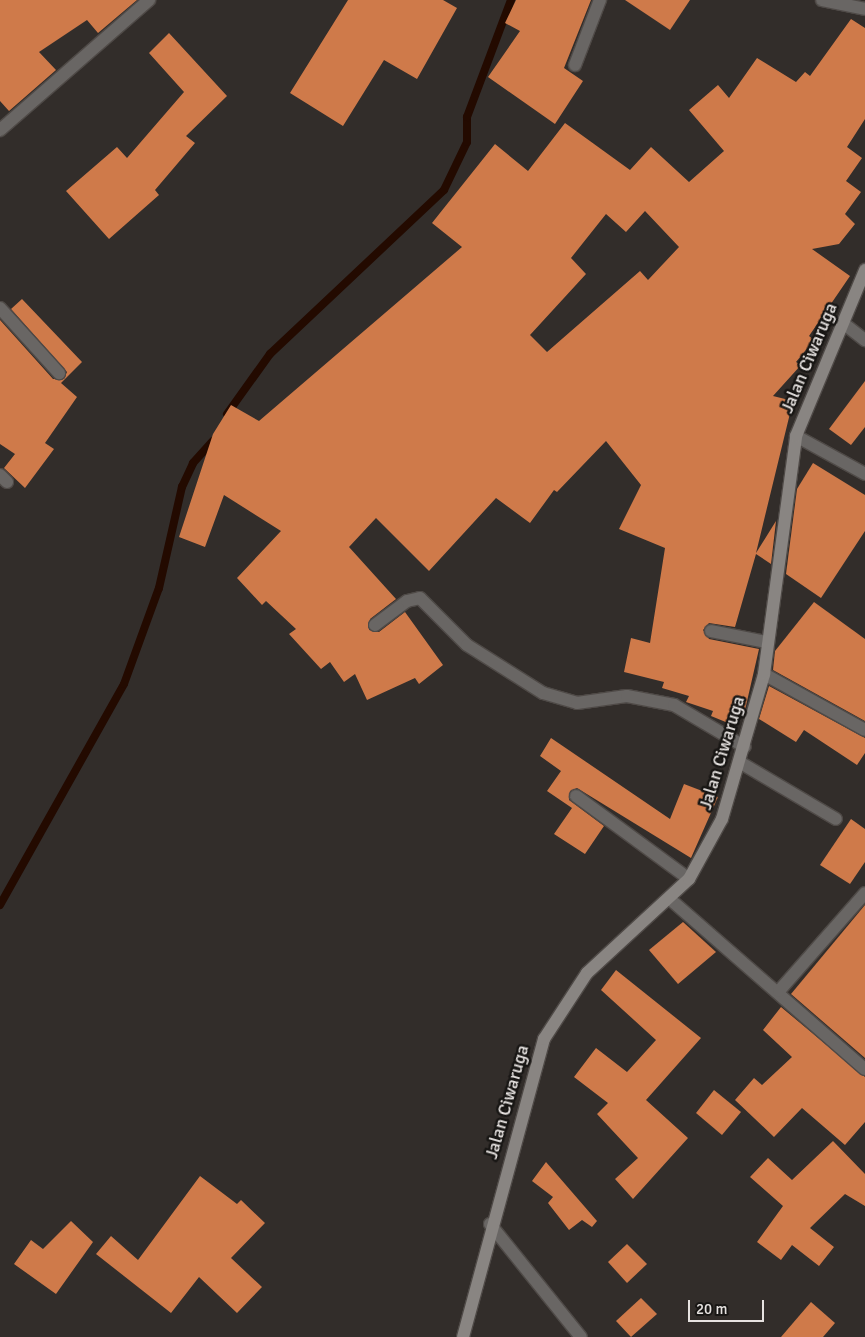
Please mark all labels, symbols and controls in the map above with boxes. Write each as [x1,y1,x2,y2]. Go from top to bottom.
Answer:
street label: Jalan Ciwaruga [776,300,842,416]
street label: Jalan Ciwaruga [694,694,750,812]
street label: Jalan Ciwaruga [480,1043,534,1161]
scale bar [690,1290,766,1322]
text: 20 m [696,1300,727,1318]

